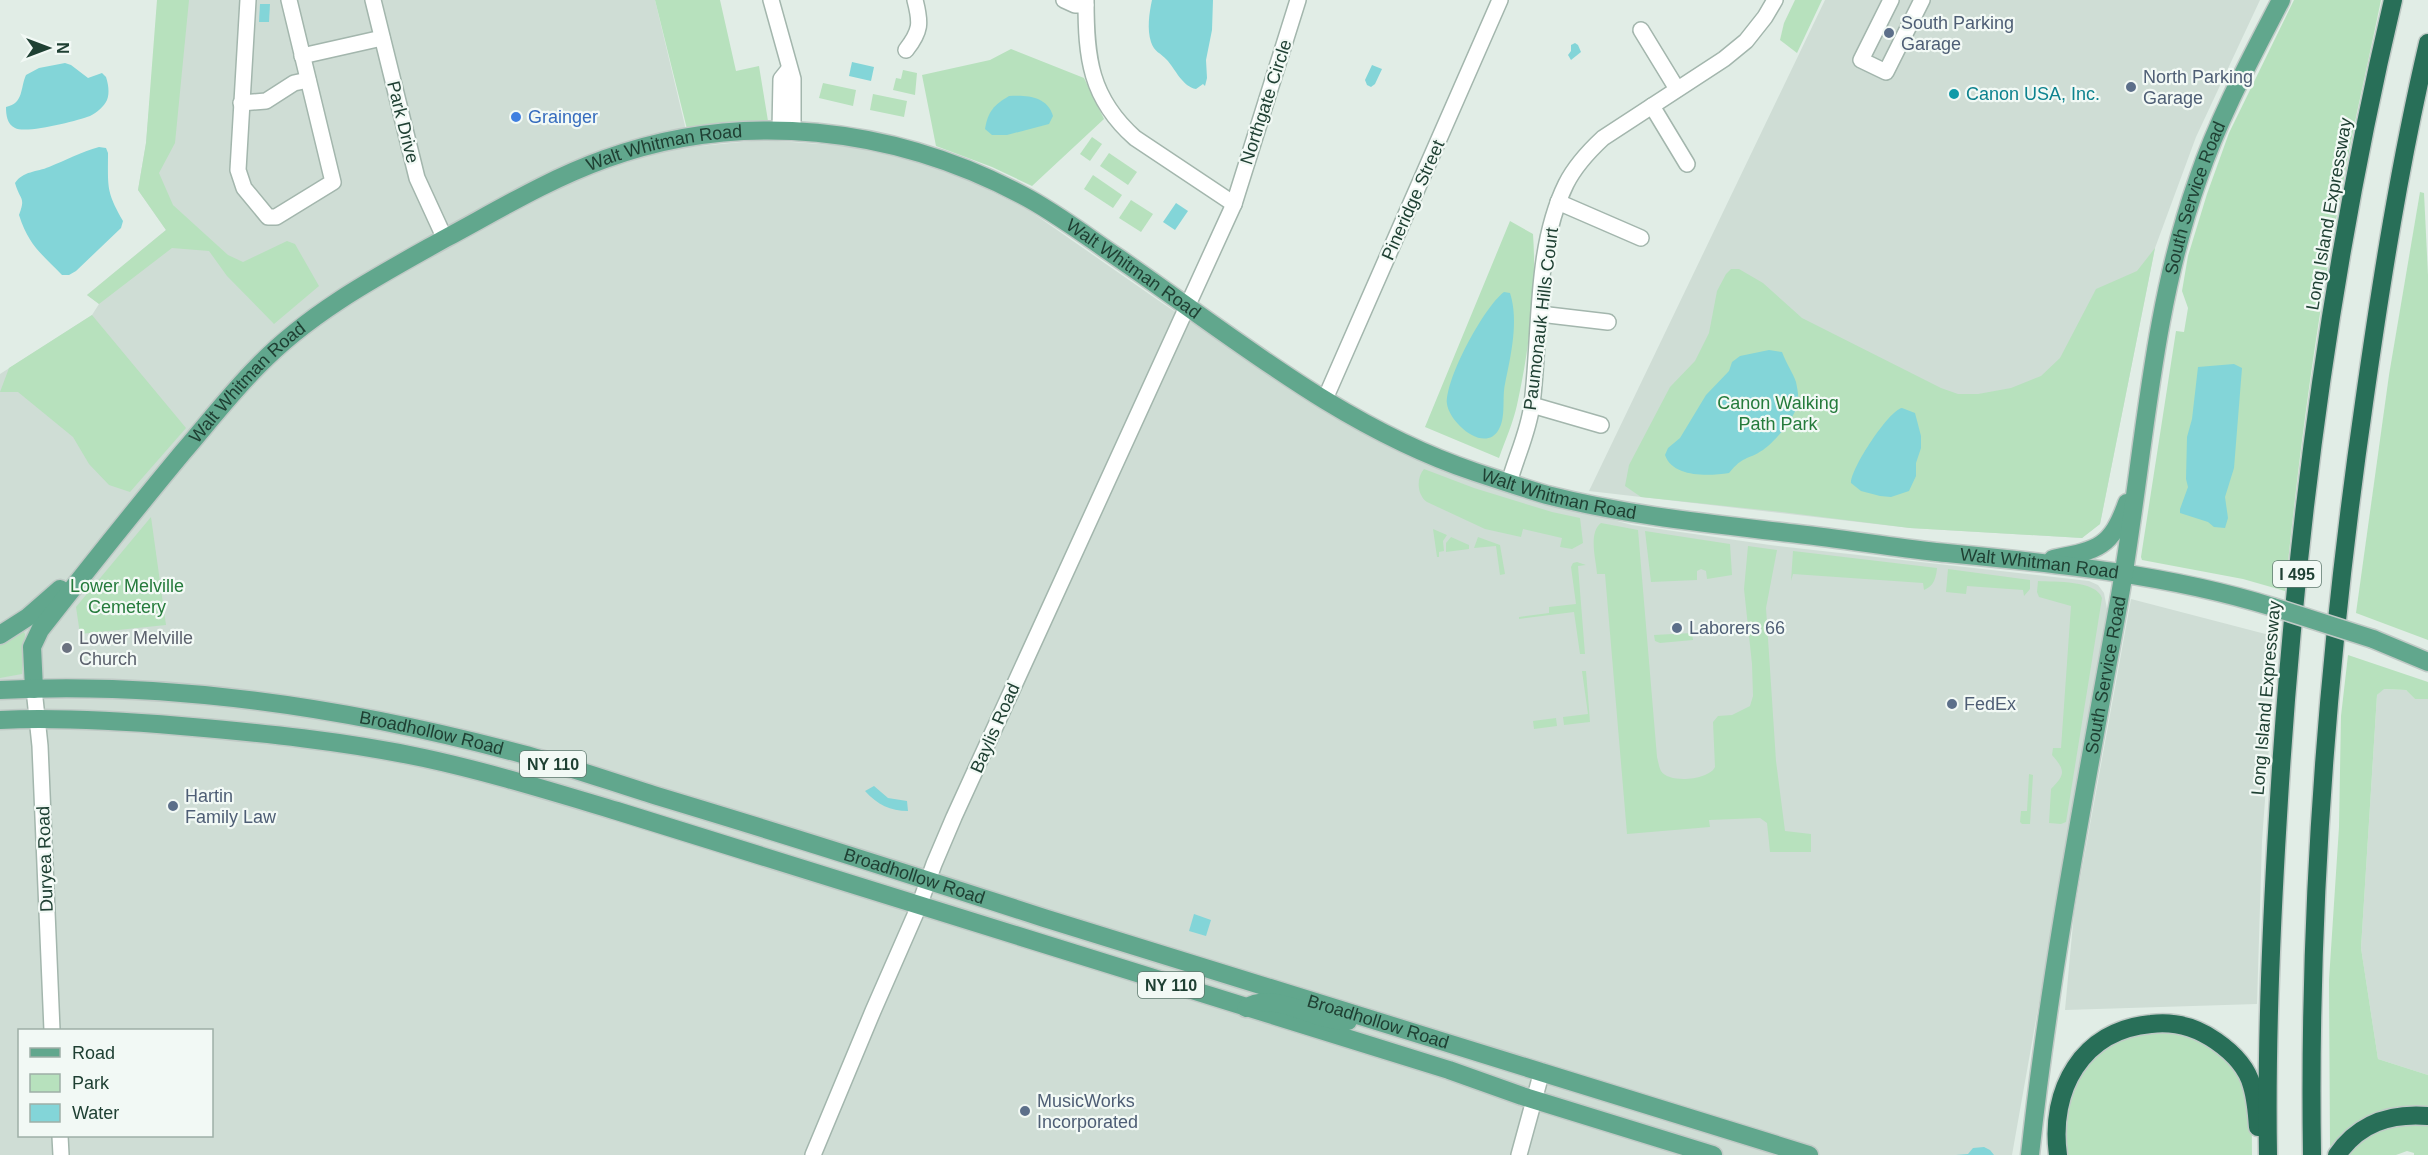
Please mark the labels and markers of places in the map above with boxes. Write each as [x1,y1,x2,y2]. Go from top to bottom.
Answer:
place label: South Parking Garage [1901,13,2014,54]
marker: South Parking Garage [1882,26,1896,40]
place label: North Parking Garage [2143,67,2253,108]
marker: North Parking Garage [2124,80,2138,94]
place label: Canon USA, Inc. [1966,84,2100,104]
marker: Canon USA, Inc. [1947,87,1961,101]
place label: Grainger [528,107,598,127]
marker: Grainger [509,110,523,124]
place label: Laborers 66 [1689,618,1785,638]
marker: Laborers 66 [1670,621,1684,635]
place label: Lower Melville Church [79,628,193,669]
marker: Lower Melville Church [60,641,74,655]
place label: FedEx [1964,694,2016,714]
marker: FedEx [1945,697,1959,711]
place label: Hartin Family Law [185,786,277,827]
marker: Hartin Family Law [166,799,180,813]
place label: MusicWorks Incorporated [1037,1091,1138,1132]
marker: MusicWorks Incorporated [1018,1104,1032,1118]

